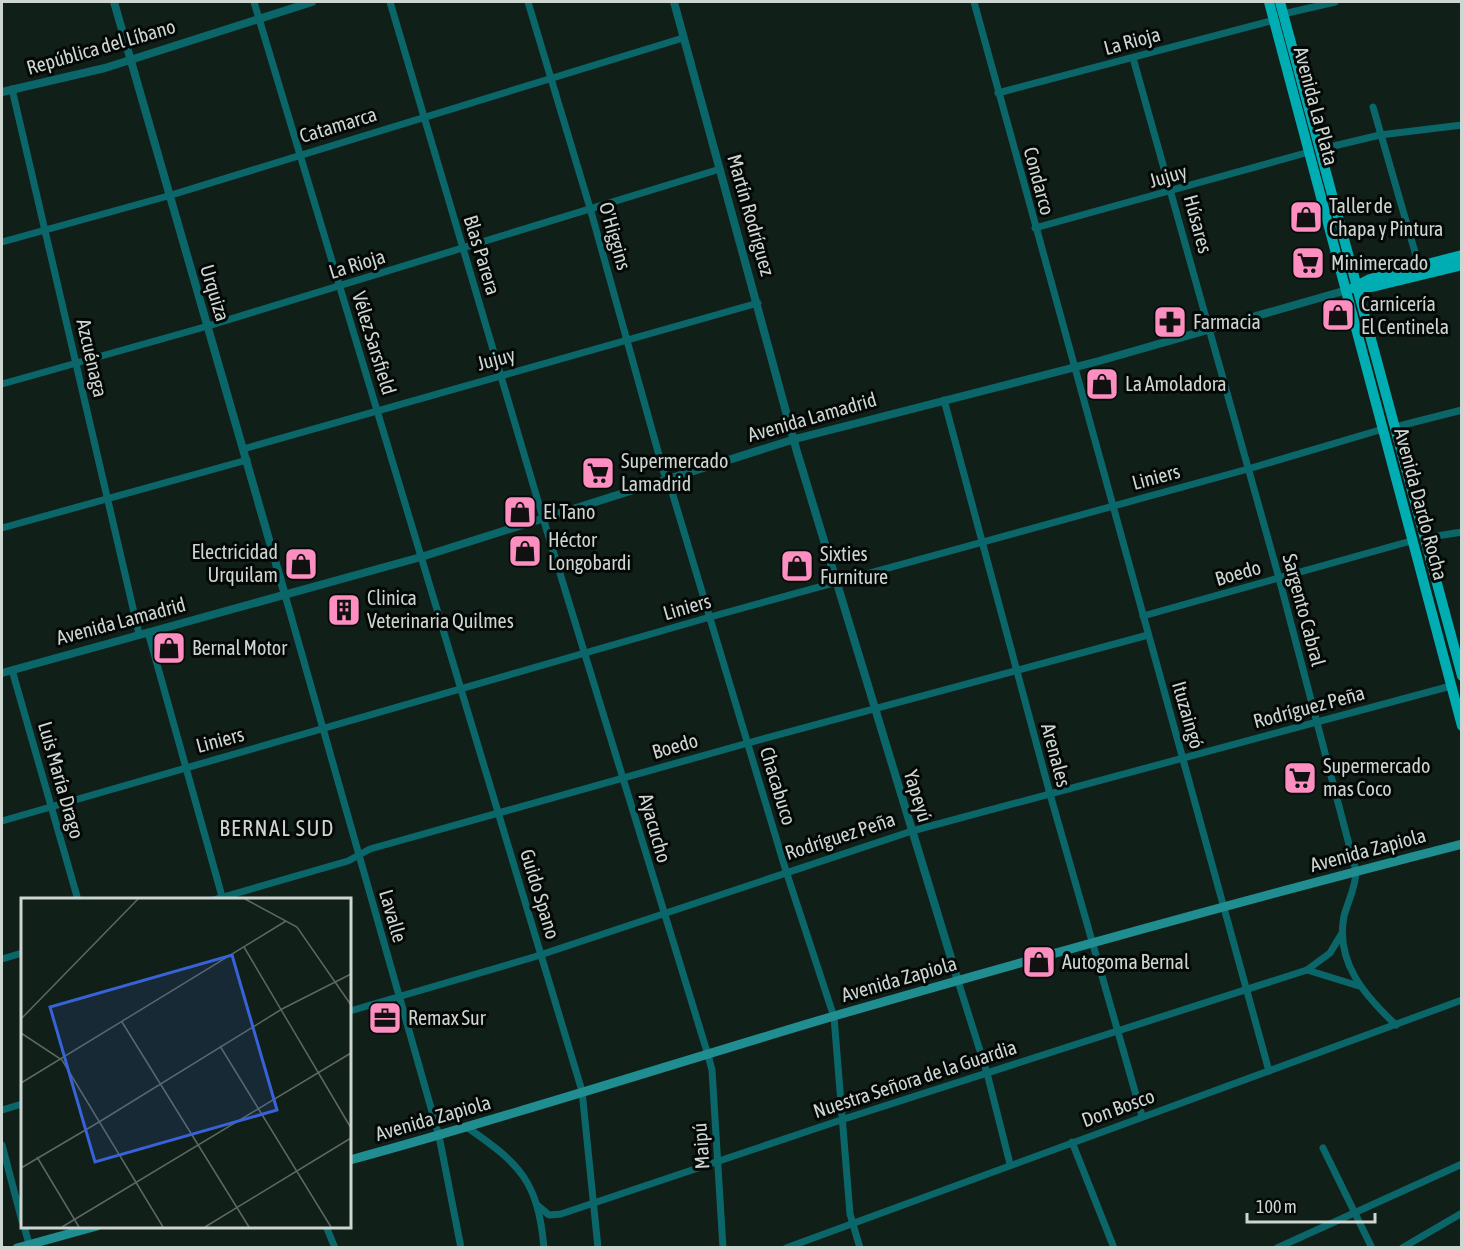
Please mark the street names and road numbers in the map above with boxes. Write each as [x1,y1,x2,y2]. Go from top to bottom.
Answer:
street label: República del Líbano [24,14,178,79]
street label: La Rioja [1101,22,1163,59]
street label: Avenida La Plata [1290,44,1343,168]
street label: Catamarca [296,102,379,147]
street label: Condarco [1019,144,1060,217]
street label: Martín Rodríguez [723,152,780,278]
street label: Jujuy [1146,159,1190,192]
street label: Húsares [1180,192,1217,256]
street label: O'Higgins [595,199,636,272]
street label: Blas Parera [459,212,506,298]
street label: La Rioja [326,244,388,283]
street label: Urquiza [196,262,235,324]
street label: Vélez Sarsfield [348,288,401,397]
street label: Azcuénaga [72,317,113,399]
street label: Jujuy [474,342,517,375]
street label: Avenida Lamadrid [745,387,879,446]
street label: Avenida Dardo Rocha [1390,425,1453,582]
street label: Liniers [1129,459,1182,494]
street label: Sargento Cabral [1278,551,1331,669]
street label: Boedo [1212,555,1264,590]
street label: Liniers [660,589,713,624]
street label: Avenida Lamadrid [54,592,188,649]
street label: Ituzaingó [1168,679,1209,751]
street label: Rodríguez Peña [1251,681,1367,732]
street label: Luis María Drago [34,719,89,841]
street label: Arenales [1037,720,1076,789]
street label: Liniers [193,722,246,757]
street label: Boedo [649,728,701,763]
street label: Chacabuco [756,744,801,828]
street label: Yapeyú [900,767,937,825]
street label: Ayacucho [635,791,676,865]
street label: Rodríguez Peña [782,807,898,864]
street label: Avenida Zapiola [1307,823,1428,876]
street label: Guido Spano [516,846,565,942]
street label: Lavalle [375,887,412,945]
street label: Avenida Zapiola [838,951,959,1006]
street label: Nuestra Señora de la Guardia [810,1035,1019,1122]
street label: Don Bosco [1078,1084,1157,1131]
street label: Avenida Zapiola [372,1090,493,1145]
street label: Maipú [687,1122,714,1170]

